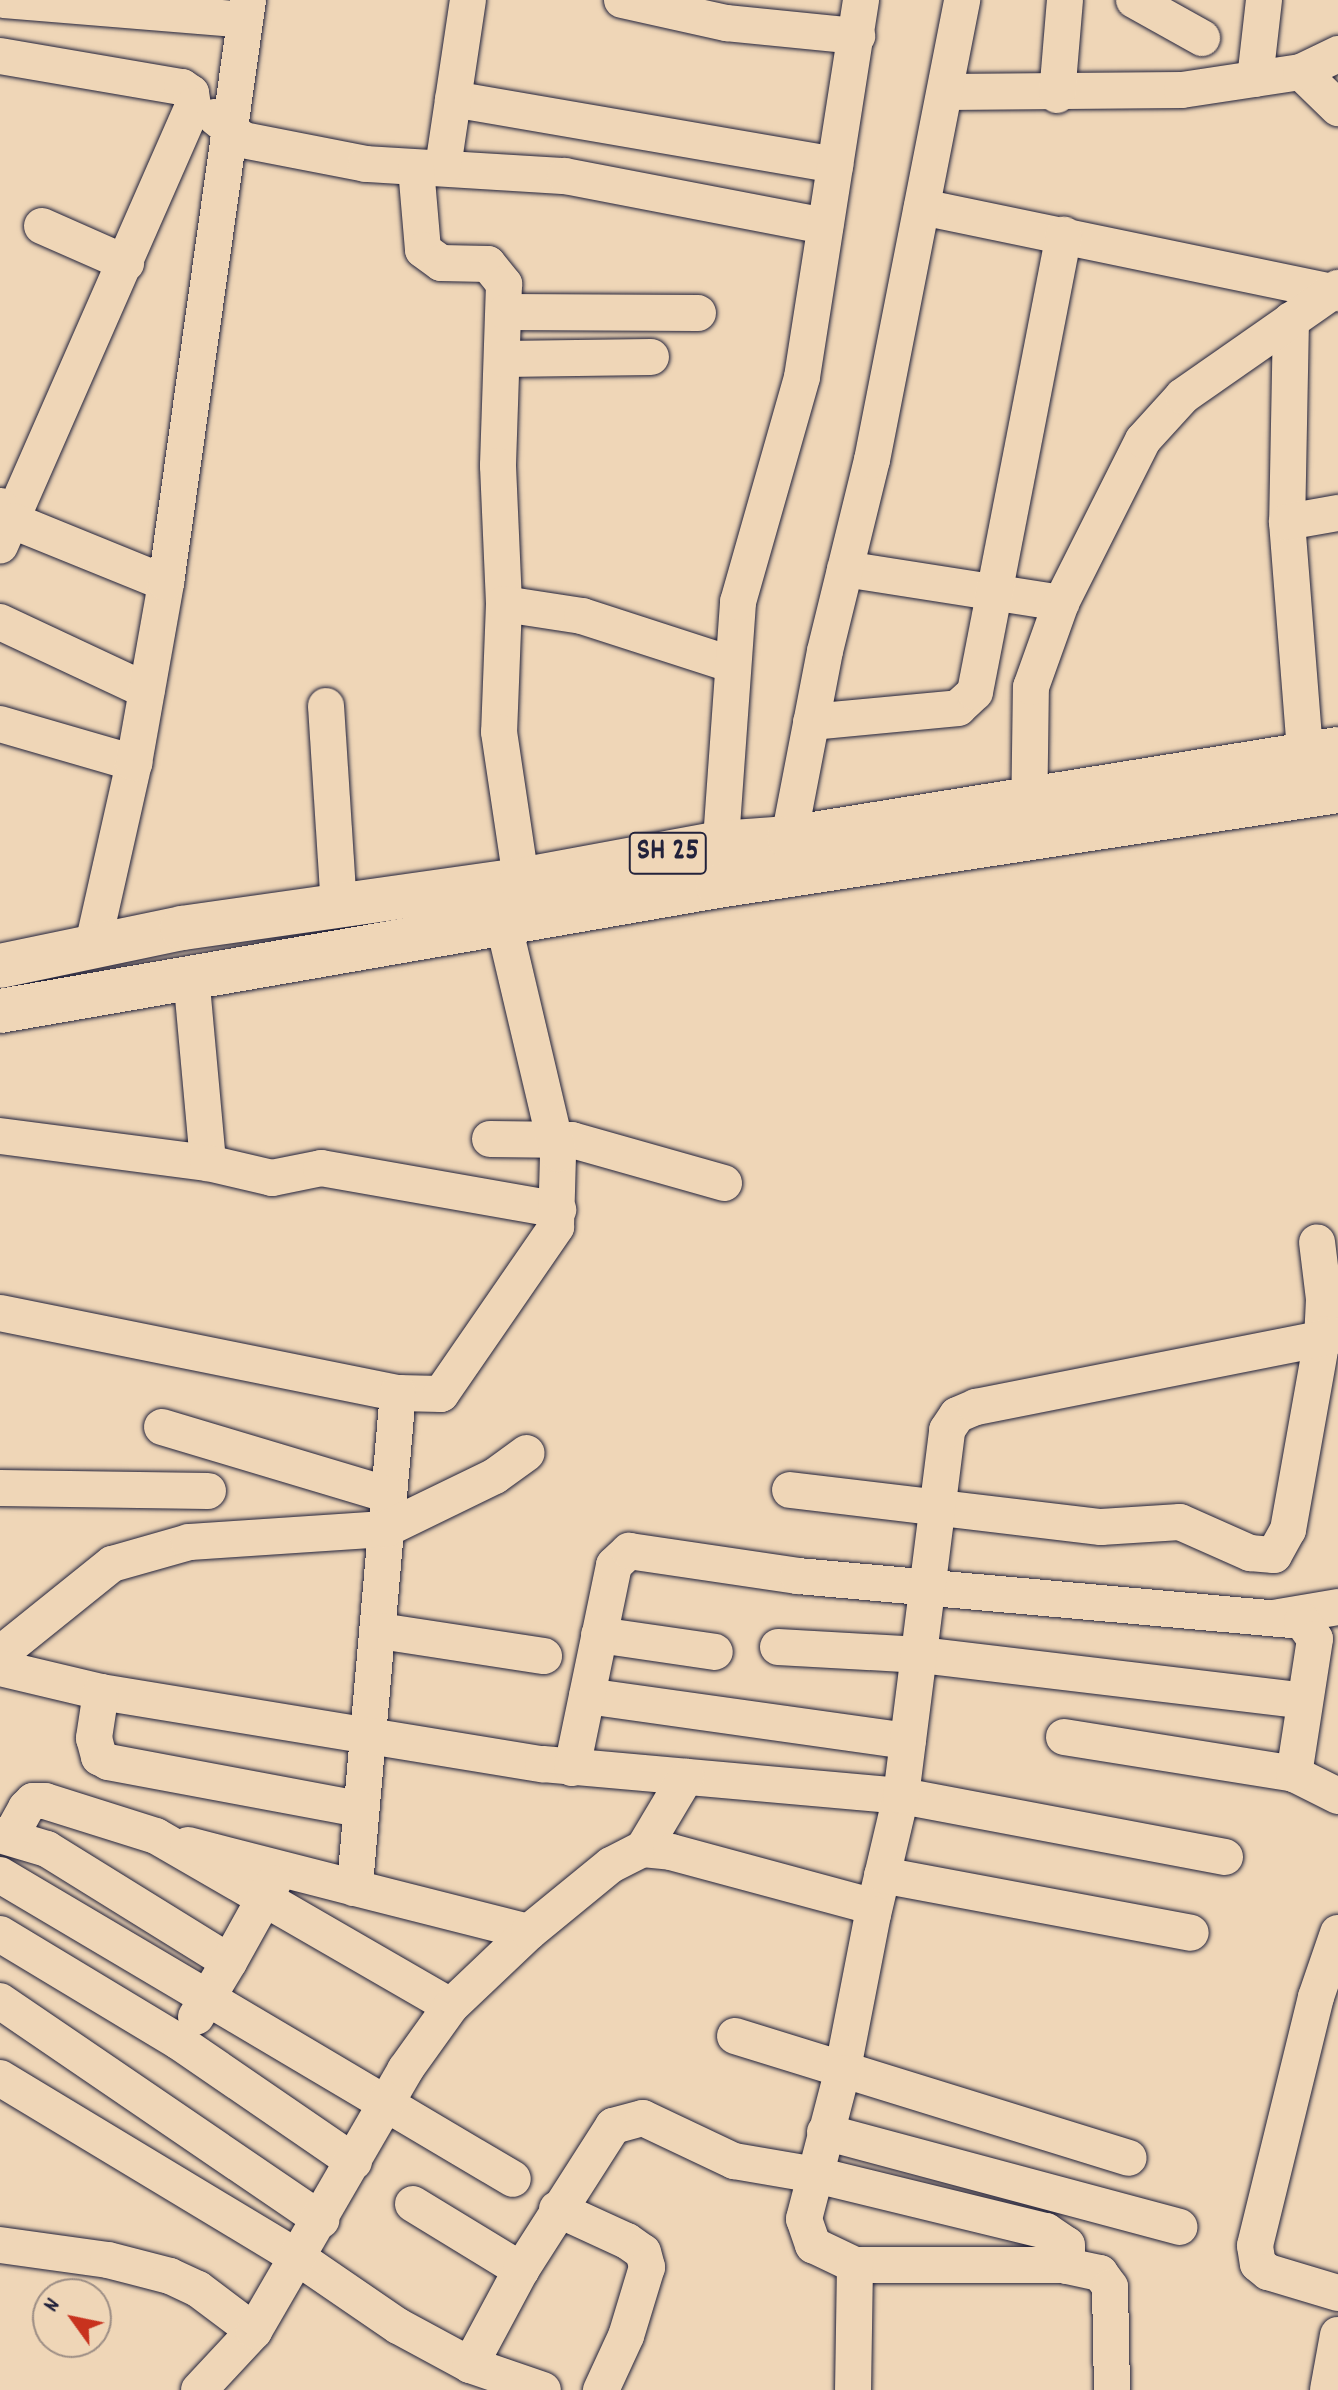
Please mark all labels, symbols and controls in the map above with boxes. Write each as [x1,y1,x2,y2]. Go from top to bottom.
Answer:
road number: SH 25 [628,827,708,879]
north arrow [32,2278,112,2358]
text: N [37,2293,69,2319]

